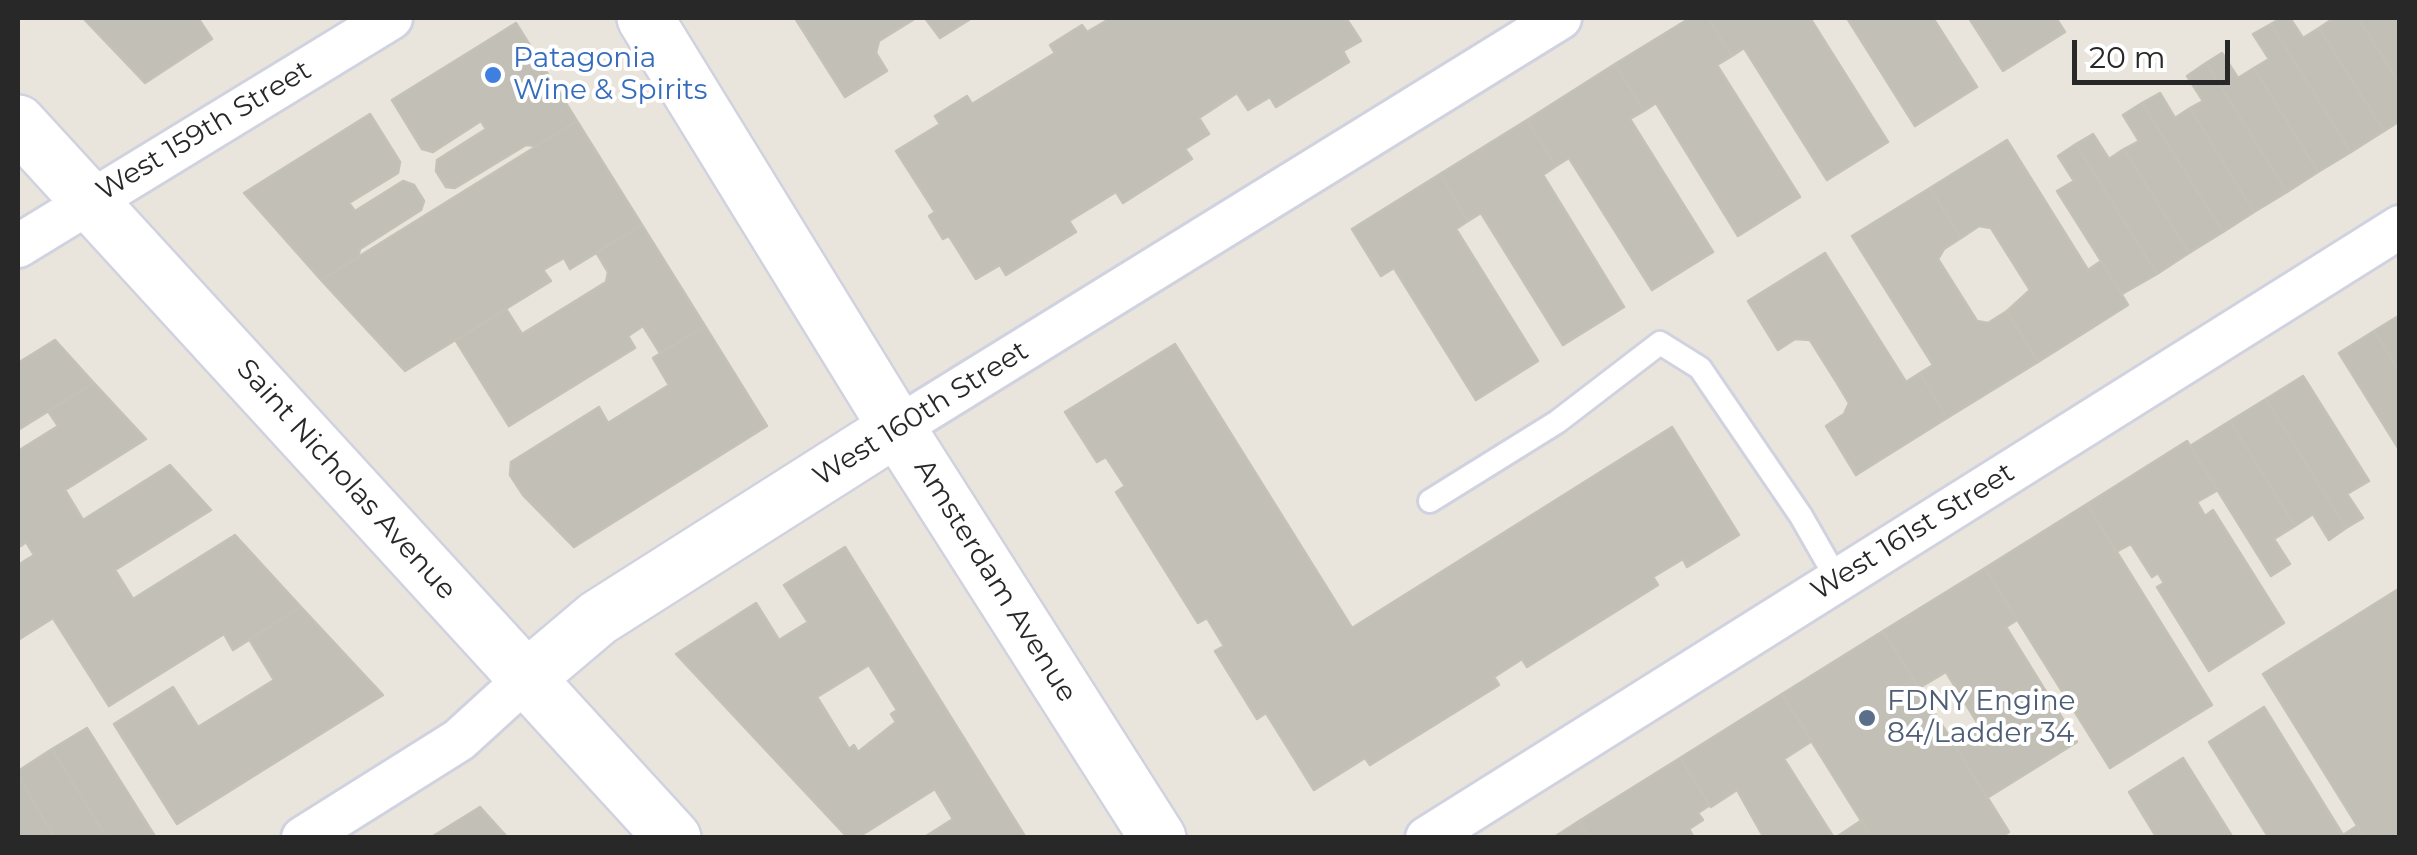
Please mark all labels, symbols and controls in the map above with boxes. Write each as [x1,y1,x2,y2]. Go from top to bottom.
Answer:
scale bar [2077,20,2234,82]
text: 20 m [2089,39,2166,76]
place label: Patagonia Wine & Spirits [513,42,707,108]
street label: West 159th Street [91,54,317,208]
marker: Patagonia Wine & Spirits [482,64,504,86]
street label: West 160th Street [807,334,1035,494]
street label: Saint Nicholas Avenue [229,353,463,607]
street label: Amsterdam Avenue [906,453,1084,709]
street label: West 161st Street [1805,456,2021,608]
place label: FDNY Engine 84/Ladder 34 [1887,685,2076,751]
marker: FDNY Engine 84/Ladder 34 [1856,707,1878,729]

